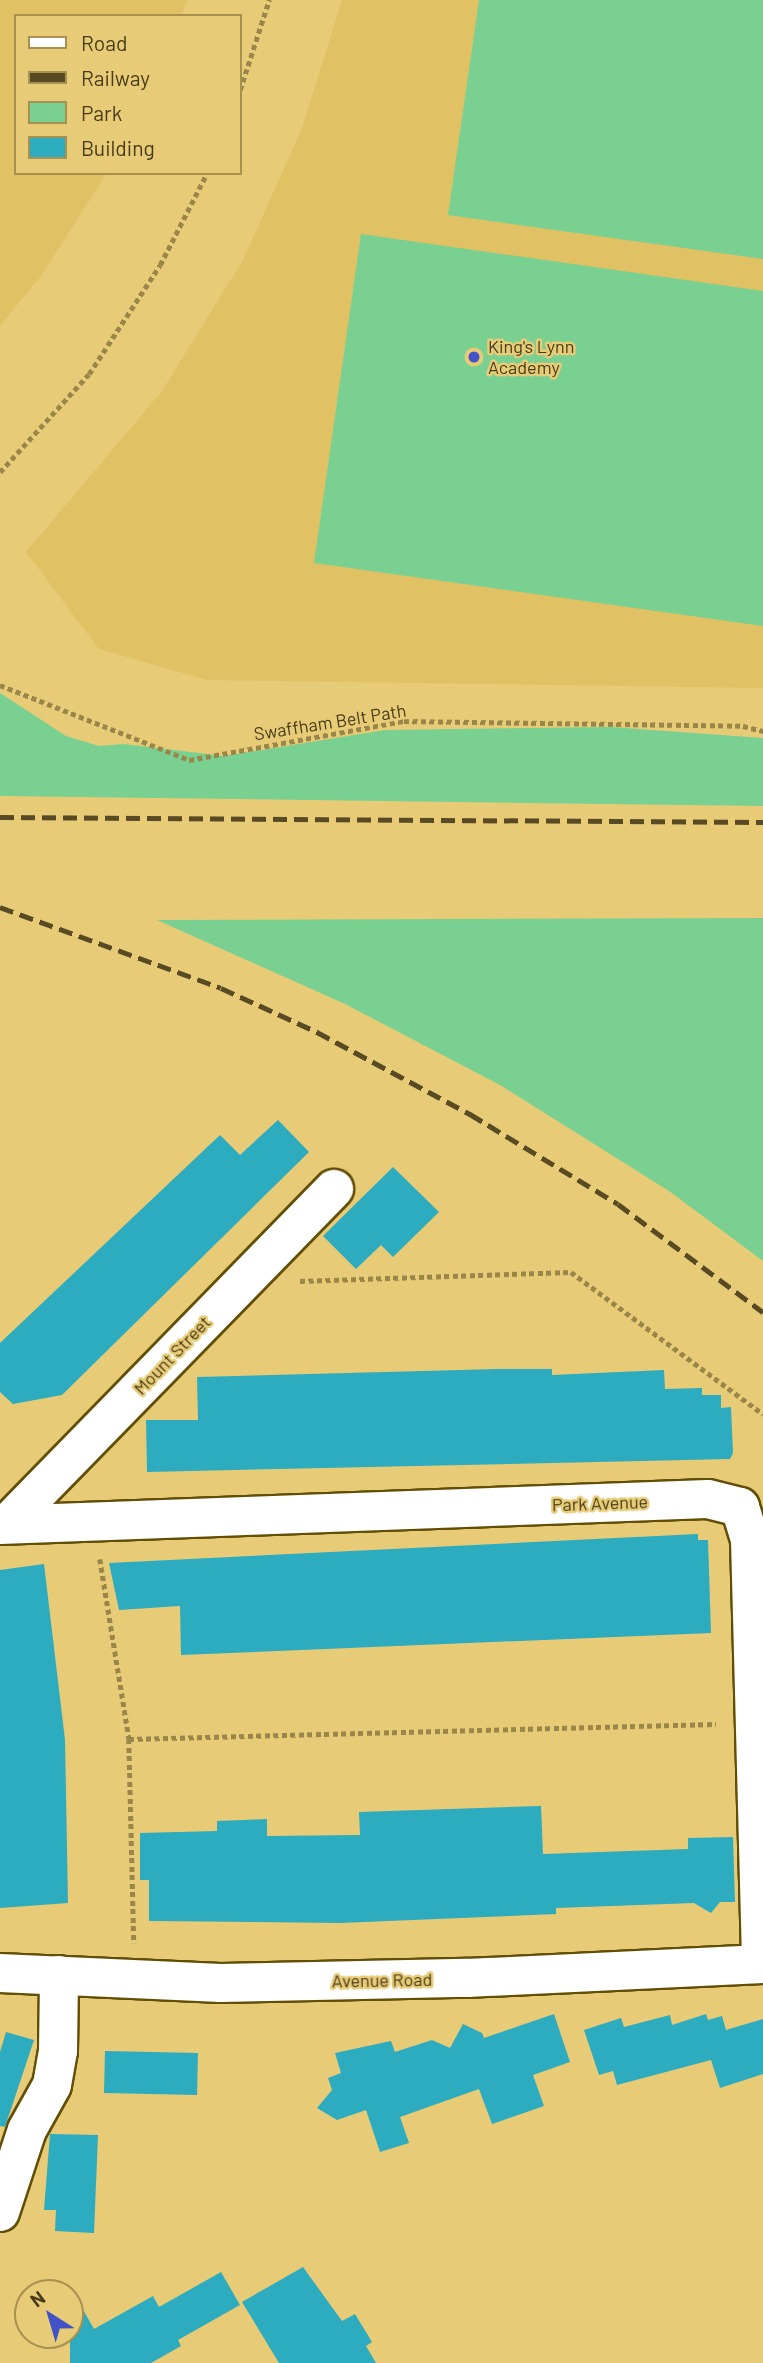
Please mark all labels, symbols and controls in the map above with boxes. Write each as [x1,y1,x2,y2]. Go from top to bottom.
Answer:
legend [14,14,242,175]
text: Road [81,30,127,55]
text: Railway [81,65,150,90]
text: Park [81,100,122,125]
text: Building [81,135,155,160]
place label: King's Lynn Academy [488,336,575,378]
marker: King's Lynn Academy [466,349,482,365]
street label: Swaffham Belt Path [252,699,408,745]
street label: Mount Street [129,1311,215,1399]
street label: Park Avenue [552,1491,648,1515]
street label: Avenue Road [332,1968,432,1992]
north arrow [14,2279,84,2349]
text: N [25,2285,49,2311]

